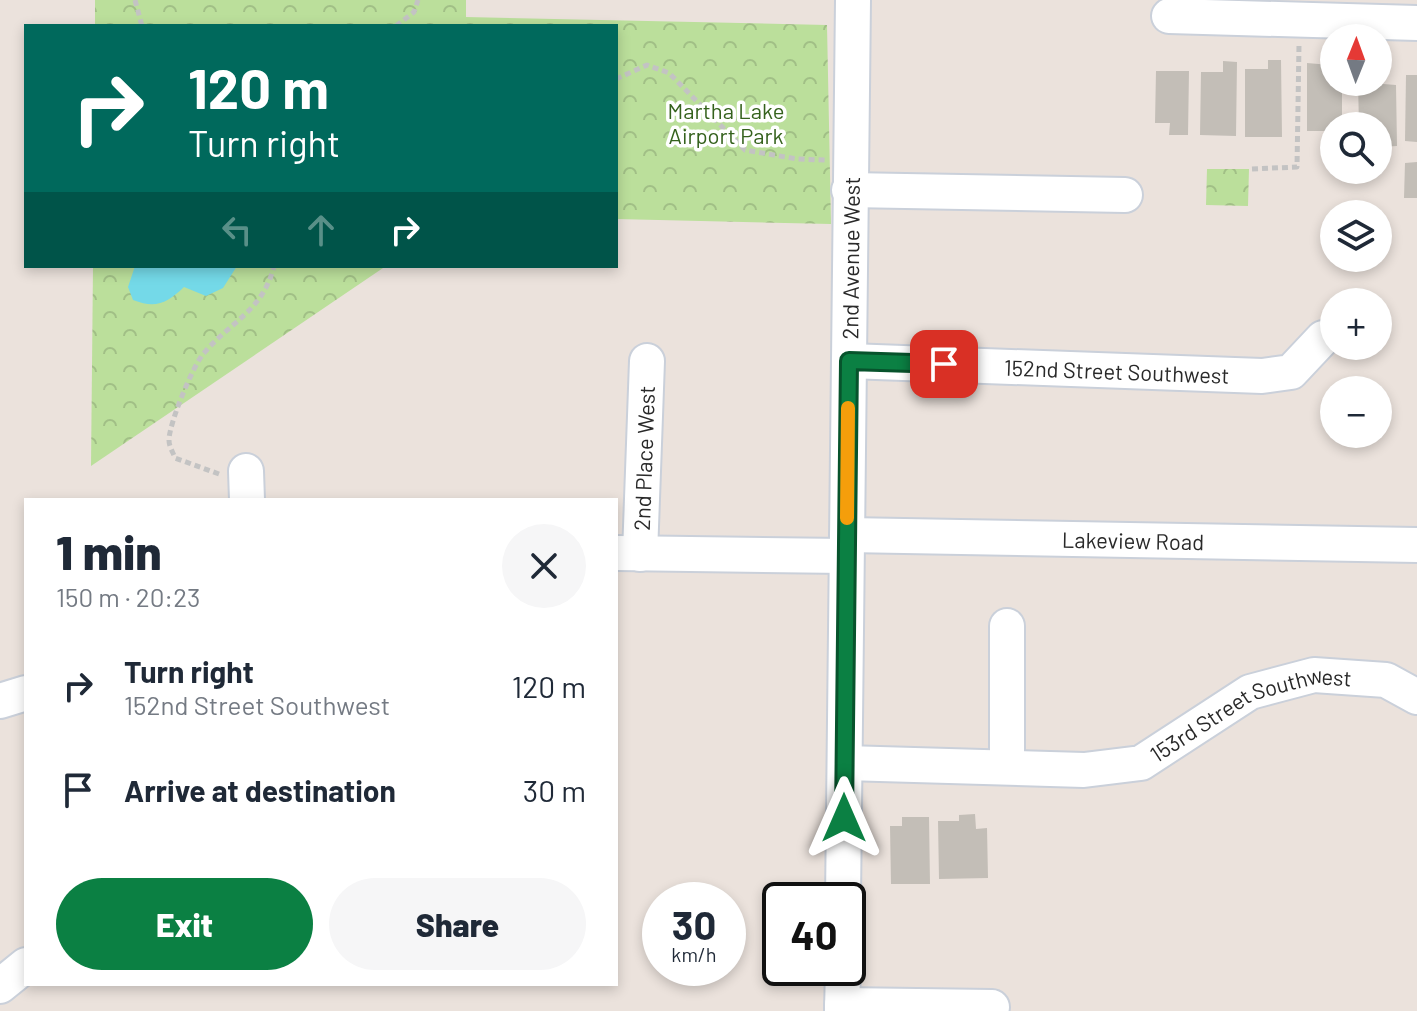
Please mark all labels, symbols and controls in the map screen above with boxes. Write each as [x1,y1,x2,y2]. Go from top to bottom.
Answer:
north arrow [1320,24,1392,96]
map controls [1320,24,1392,448]
text: 120 m [188,53,329,120]
icon: right [56,56,160,160]
park label: Martha Lake Airport Park [668,97,784,148]
button: search [1320,112,1392,184]
text: Turn right [188,121,340,164]
street label: 2nd Avenue West [836,177,864,340]
button: layers [1320,200,1392,272]
icon: left [215,208,259,252]
icon: ahead [299,208,343,252]
icon: right [383,208,427,252]
button: + [1320,288,1392,360]
pin [910,330,978,398]
icon: arrive [922,342,966,386]
street label: 152nd Street Southwest [1004,354,1230,388]
button: − [1320,376,1392,448]
street label: 2nd Place West [628,385,659,531]
text: 1 min [56,522,162,580]
button: close [502,524,586,608]
street label: Lakeview Road [1062,526,1204,554]
text: 150 m · 20:23 [56,581,200,612]
text: Turn right [124,653,254,689]
street label: 153rd Street Southwest [1145,660,1353,767]
icon: right [56,664,100,708]
text: 120 m [512,668,586,704]
text: 152nd Street Southwest [124,689,390,720]
icon: arrive [56,768,100,812]
text: Arrive at destination [124,772,396,808]
text: 30 m [523,772,586,808]
position arrow [802,776,886,860]
button: Exit [56,878,313,970]
button: Share [329,878,586,970]
speed limit sign: 40 [762,882,866,986]
text: 30 [672,900,716,948]
text: km/h [671,942,717,966]

